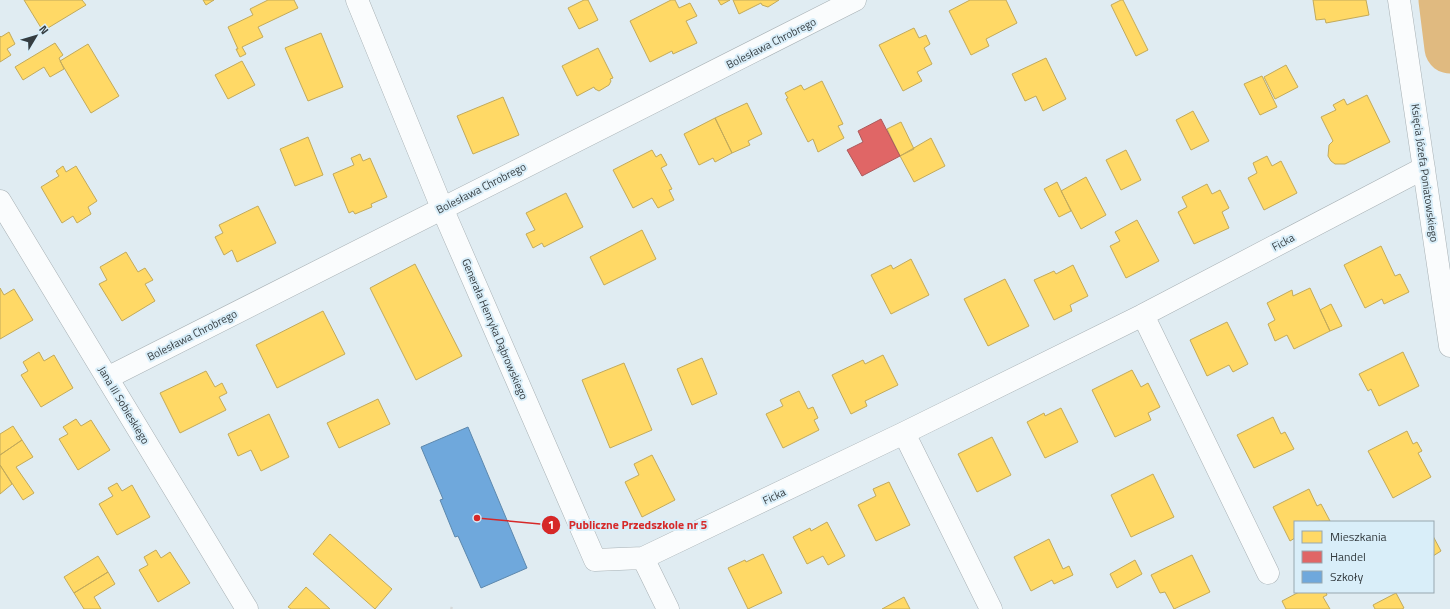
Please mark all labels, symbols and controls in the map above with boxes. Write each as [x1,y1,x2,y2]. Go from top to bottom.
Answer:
street label: Bolesława Chrobrego [723,13,819,73]
north arrow [16,16,56,56]
text: N [35,22,53,38]
street label: Księcia Józefa Poniatowskiego [1407,103,1443,243]
street label: Bolesława Chrobrego [433,158,529,218]
street label: Ficka [1269,229,1298,255]
street label: Generała Henryka Dąbrowskiego [458,256,532,402]
street label: Bolesława Chrobrego [144,305,240,365]
street label: Jana III Sobieskiego [94,363,154,447]
street label: Ficka [760,484,789,508]
callout: Publiczne Przedszkole nr 5 [541,513,715,537]
text: 1 [548,515,554,534]
text: Publiczne Przedszkole nr 5 [569,515,708,534]
legend [1294,521,1434,593]
text: Mieszkania [1330,527,1387,546]
text: Handel [1330,547,1366,566]
text: Szkoły [1330,567,1364,586]

